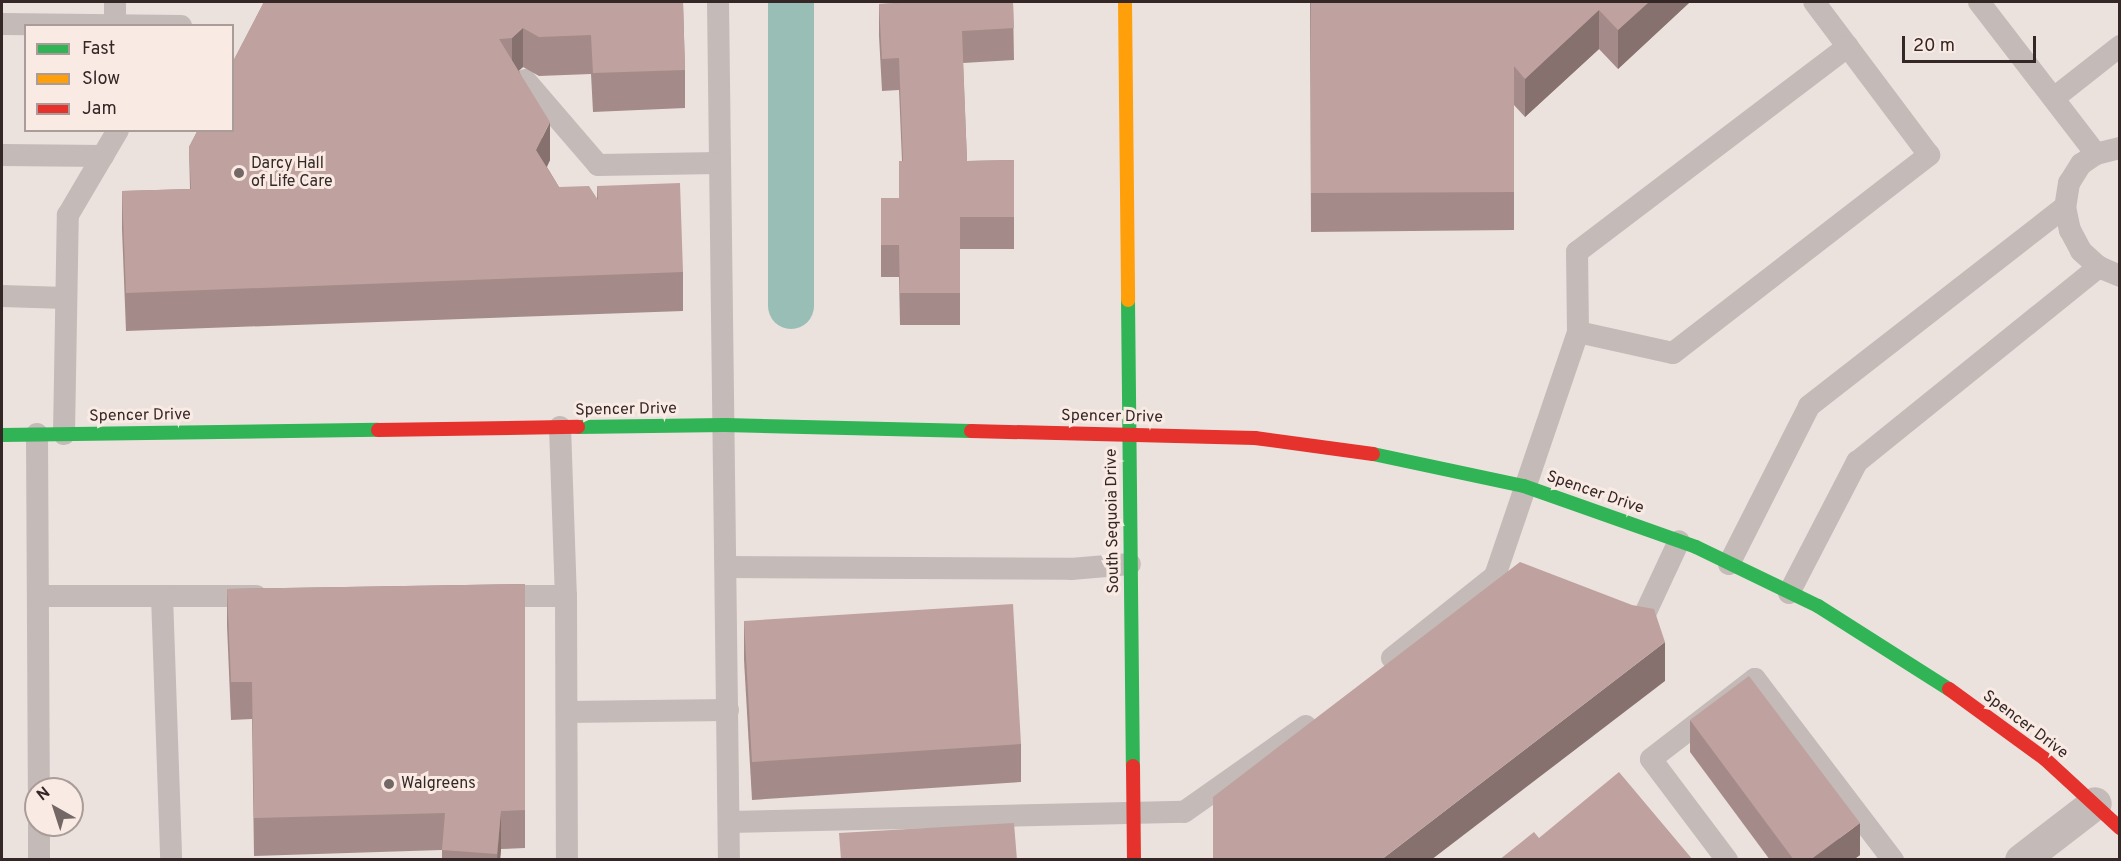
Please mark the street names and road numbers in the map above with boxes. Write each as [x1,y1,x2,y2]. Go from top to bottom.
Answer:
street label: Spencer Drive [575,400,677,420]
street label: Spencer Drive [89,406,191,426]
street label: Spencer Drive [1061,407,1163,427]
street label: South Sequoia Drive [1102,448,1124,594]
street label: Spencer Drive [1544,467,1646,519]
street label: Spencer Drive [1979,687,2071,763]

